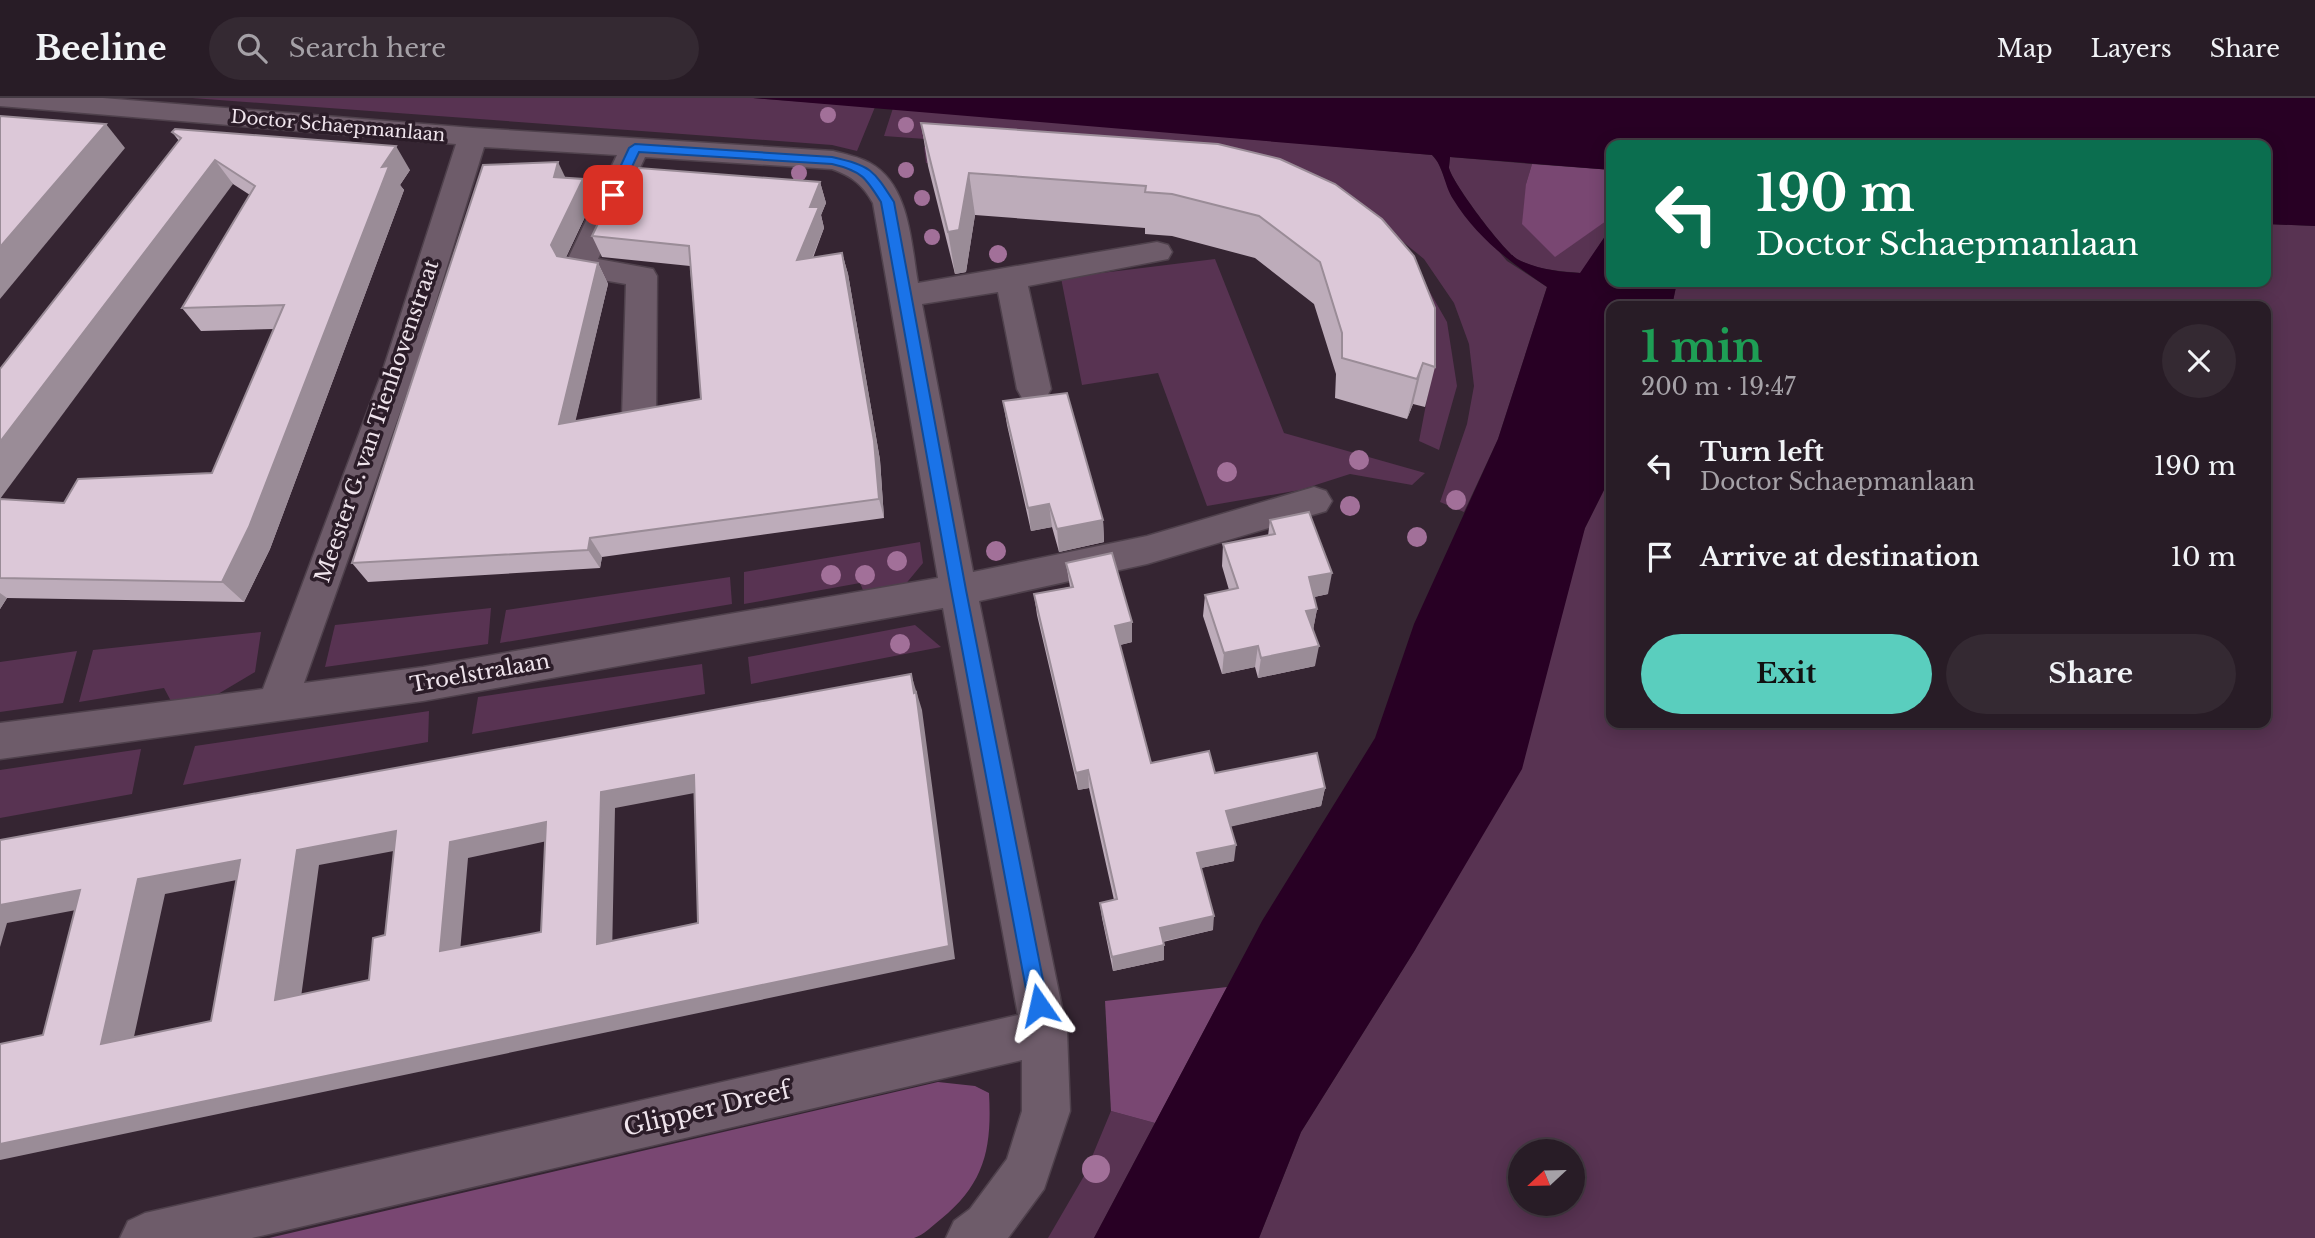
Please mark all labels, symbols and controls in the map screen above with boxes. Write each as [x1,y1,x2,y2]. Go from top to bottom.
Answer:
search box [209,17,699,80]
text: Beeline [35,28,167,69]
icon: search [233,29,271,67]
text: Search here [289,32,446,64]
text: Map [1997,34,2053,63]
text: Layers [2091,34,2172,63]
text: Share [2210,34,2280,63]
street label: Doctor Schaepmanlaan [230,106,446,146]
text: 190 m [1756,163,1915,224]
pin [583,165,643,225]
icon: left [1641,168,1732,259]
icon: arrive [594,176,632,214]
text: Doctor Schaepmanlaan [1756,224,2139,264]
street label: Meester G. van Tienhovenstraat [309,256,445,586]
text: 1 min [1641,321,1763,373]
button: close [2162,324,2236,398]
text: 200 m · 19:47 [1641,373,1796,401]
text: Turn left [1700,436,1824,468]
icon: left [1641,447,1679,485]
text: 190 m [2154,450,2236,482]
text: Doctor Schaepmanlaan [1700,468,1975,496]
icon: arrive [1641,538,1679,576]
text: Arrive at destination [1700,541,1980,573]
text: 10 m [2170,541,2236,573]
button: Exit [1641,634,1932,714]
button: Share [1946,634,2236,714]
street label: Troelstralaan [408,648,552,698]
position arrow [1002,968,1076,1042]
street label: Glipper Dreef [620,1074,796,1142]
north arrow [1508,1139,1586,1216]
map controls [1508,1139,1585,1216]

